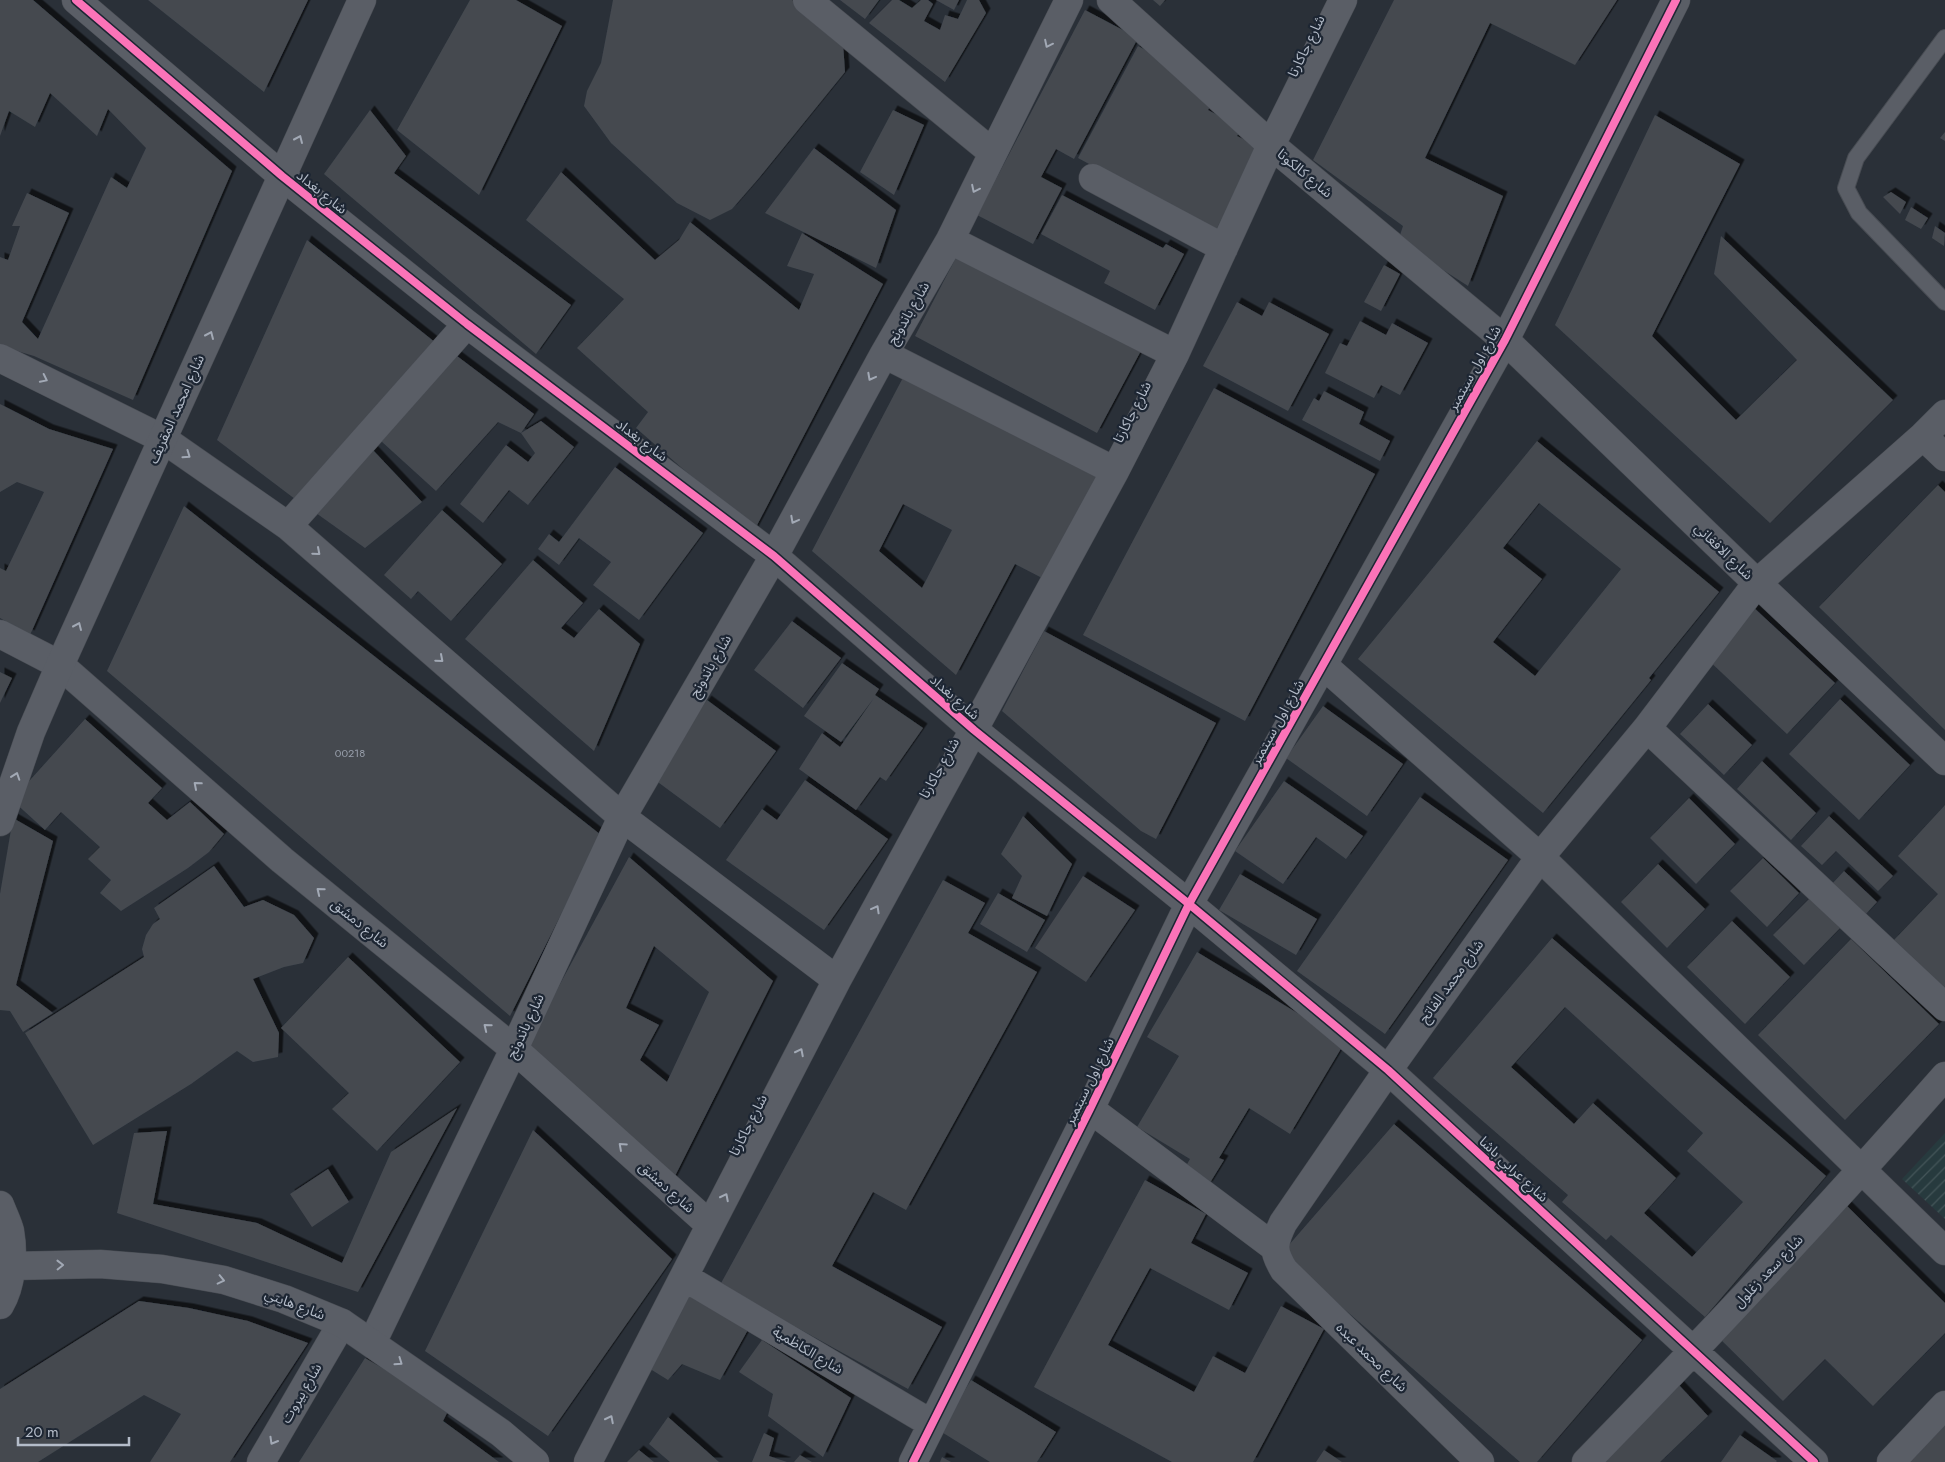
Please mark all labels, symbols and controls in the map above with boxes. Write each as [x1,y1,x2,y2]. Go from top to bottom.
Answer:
street label: شارع جاكارتا [1282,12,1330,81]
one-way arrow [1044,38,1054,47]
one-way arrow [292,135,303,144]
street label: شارع كالكوتا [1272,144,1337,203]
street label: شارع بغداد [292,165,352,219]
one-way arrow [971,184,981,193]
street label: شارع باندونج [882,278,935,349]
street label: شارع اول سبتمبر [1442,322,1507,416]
one-way arrow [204,331,215,340]
street label: شارع امحمد المقريف [143,351,210,467]
one-way arrow [867,372,877,381]
one-way arrow [39,373,48,384]
street label: شارع جاكارتا [1108,378,1157,447]
street label: شارع بغداد [611,414,672,467]
one-way arrow [181,449,191,458]
one-way arrow [790,515,800,524]
street label: شارع الافغاني [1689,518,1758,585]
one-way arrow [312,546,321,555]
one-way arrow [72,622,82,631]
street label: شارع باندونج [684,631,737,702]
one-way arrow [434,653,443,662]
street label: شارع بغداد [925,670,984,725]
street label: شارع اول سبتمبر [1245,676,1310,770]
street label: شارع جاكارتا [914,734,965,802]
house number: 00218 [335,745,365,761]
one-way arrow [10,773,20,781]
one-way arrow [194,782,203,791]
one-way arrow [317,888,326,897]
street label: شارع دمشق [326,894,393,953]
one-way arrow [870,905,880,914]
street label: شارع محمد الفاتح [1414,935,1489,1027]
street label: شارع باندونج [501,990,550,1062]
one-way arrow [484,1025,493,1033]
street label: شارع اول سبتمبر [1059,1034,1120,1129]
one-way arrow [794,1048,804,1057]
street label: شارع جاكارتا [724,1091,773,1160]
street label: شارع عرابي باشا [1474,1132,1553,1207]
one-way arrow [618,1143,627,1152]
street label: شارع دمشق [634,1157,699,1218]
one-way arrow [719,1193,729,1202]
street label: شارع سعد زغلول [1729,1230,1808,1313]
one-way arrow [56,1260,64,1270]
one-way arrow [217,1274,226,1285]
street label: شارع هايتي [261,1283,328,1326]
street label: شارع محمد عبده [1331,1318,1412,1397]
street label: شارع الكاظمية [768,1321,847,1380]
one-way arrow [393,1356,403,1365]
street label: شارع بيروت [276,1359,327,1427]
scale bar [18,1414,129,1446]
one-way arrow [604,1415,614,1424]
text: 20 m [25,1421,59,1443]
one-way arrow [270,1435,280,1444]

